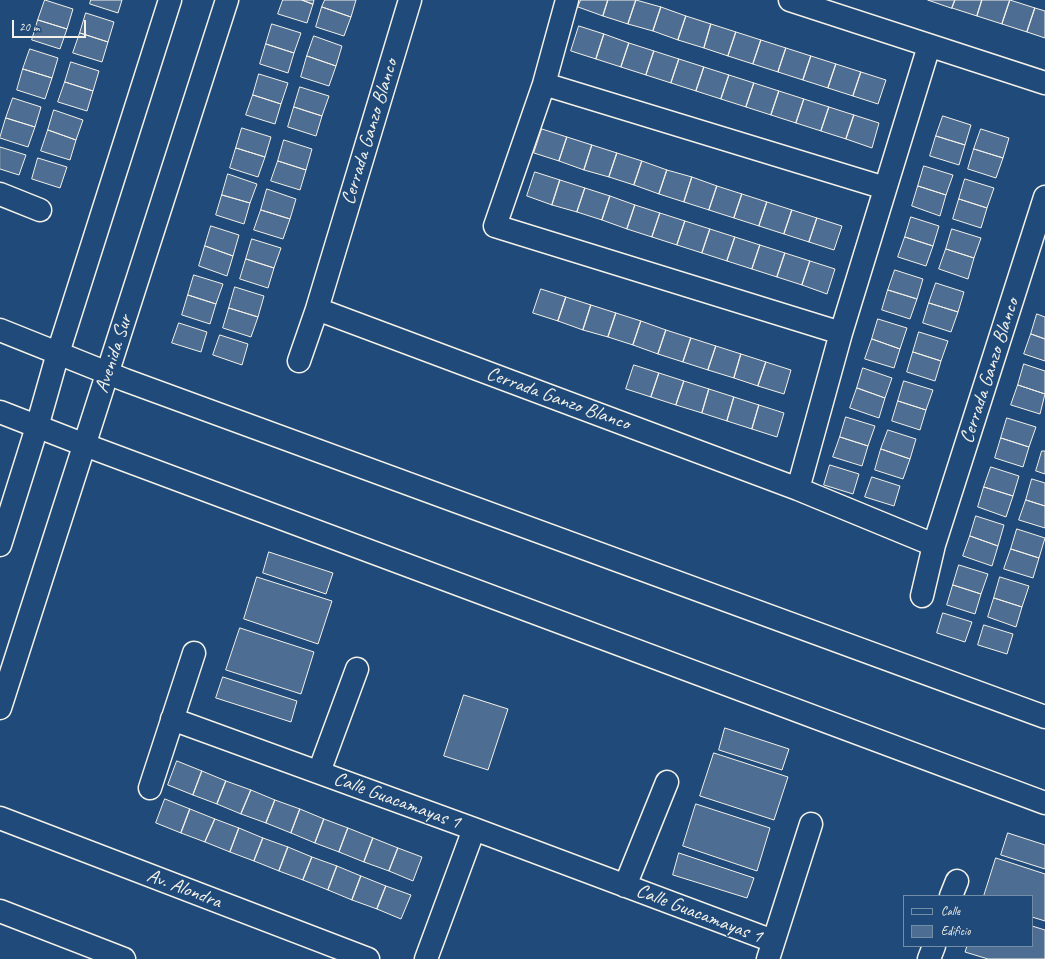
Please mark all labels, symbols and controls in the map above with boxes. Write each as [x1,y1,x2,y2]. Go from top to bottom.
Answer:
scale bar [14,12,88,38]
text: 20 m [19,19,39,35]
street label: Cerrada Ganzo Blanco [336,56,404,208]
street label: Cerrada Ganzo Blanco [955,295,1025,447]
street label: Avenida Sur [90,312,138,396]
street label: Cerrada Ganzo Blanco [483,362,633,436]
street label: Calle Guacamayas 1 [330,767,464,835]
street label: Av. Alondra [143,864,225,914]
street label: Calle Guacamayas 1 [633,879,765,949]
legend [903,895,1033,947]
text: Calle [941,903,960,919]
text: Edificio [941,923,971,939]

